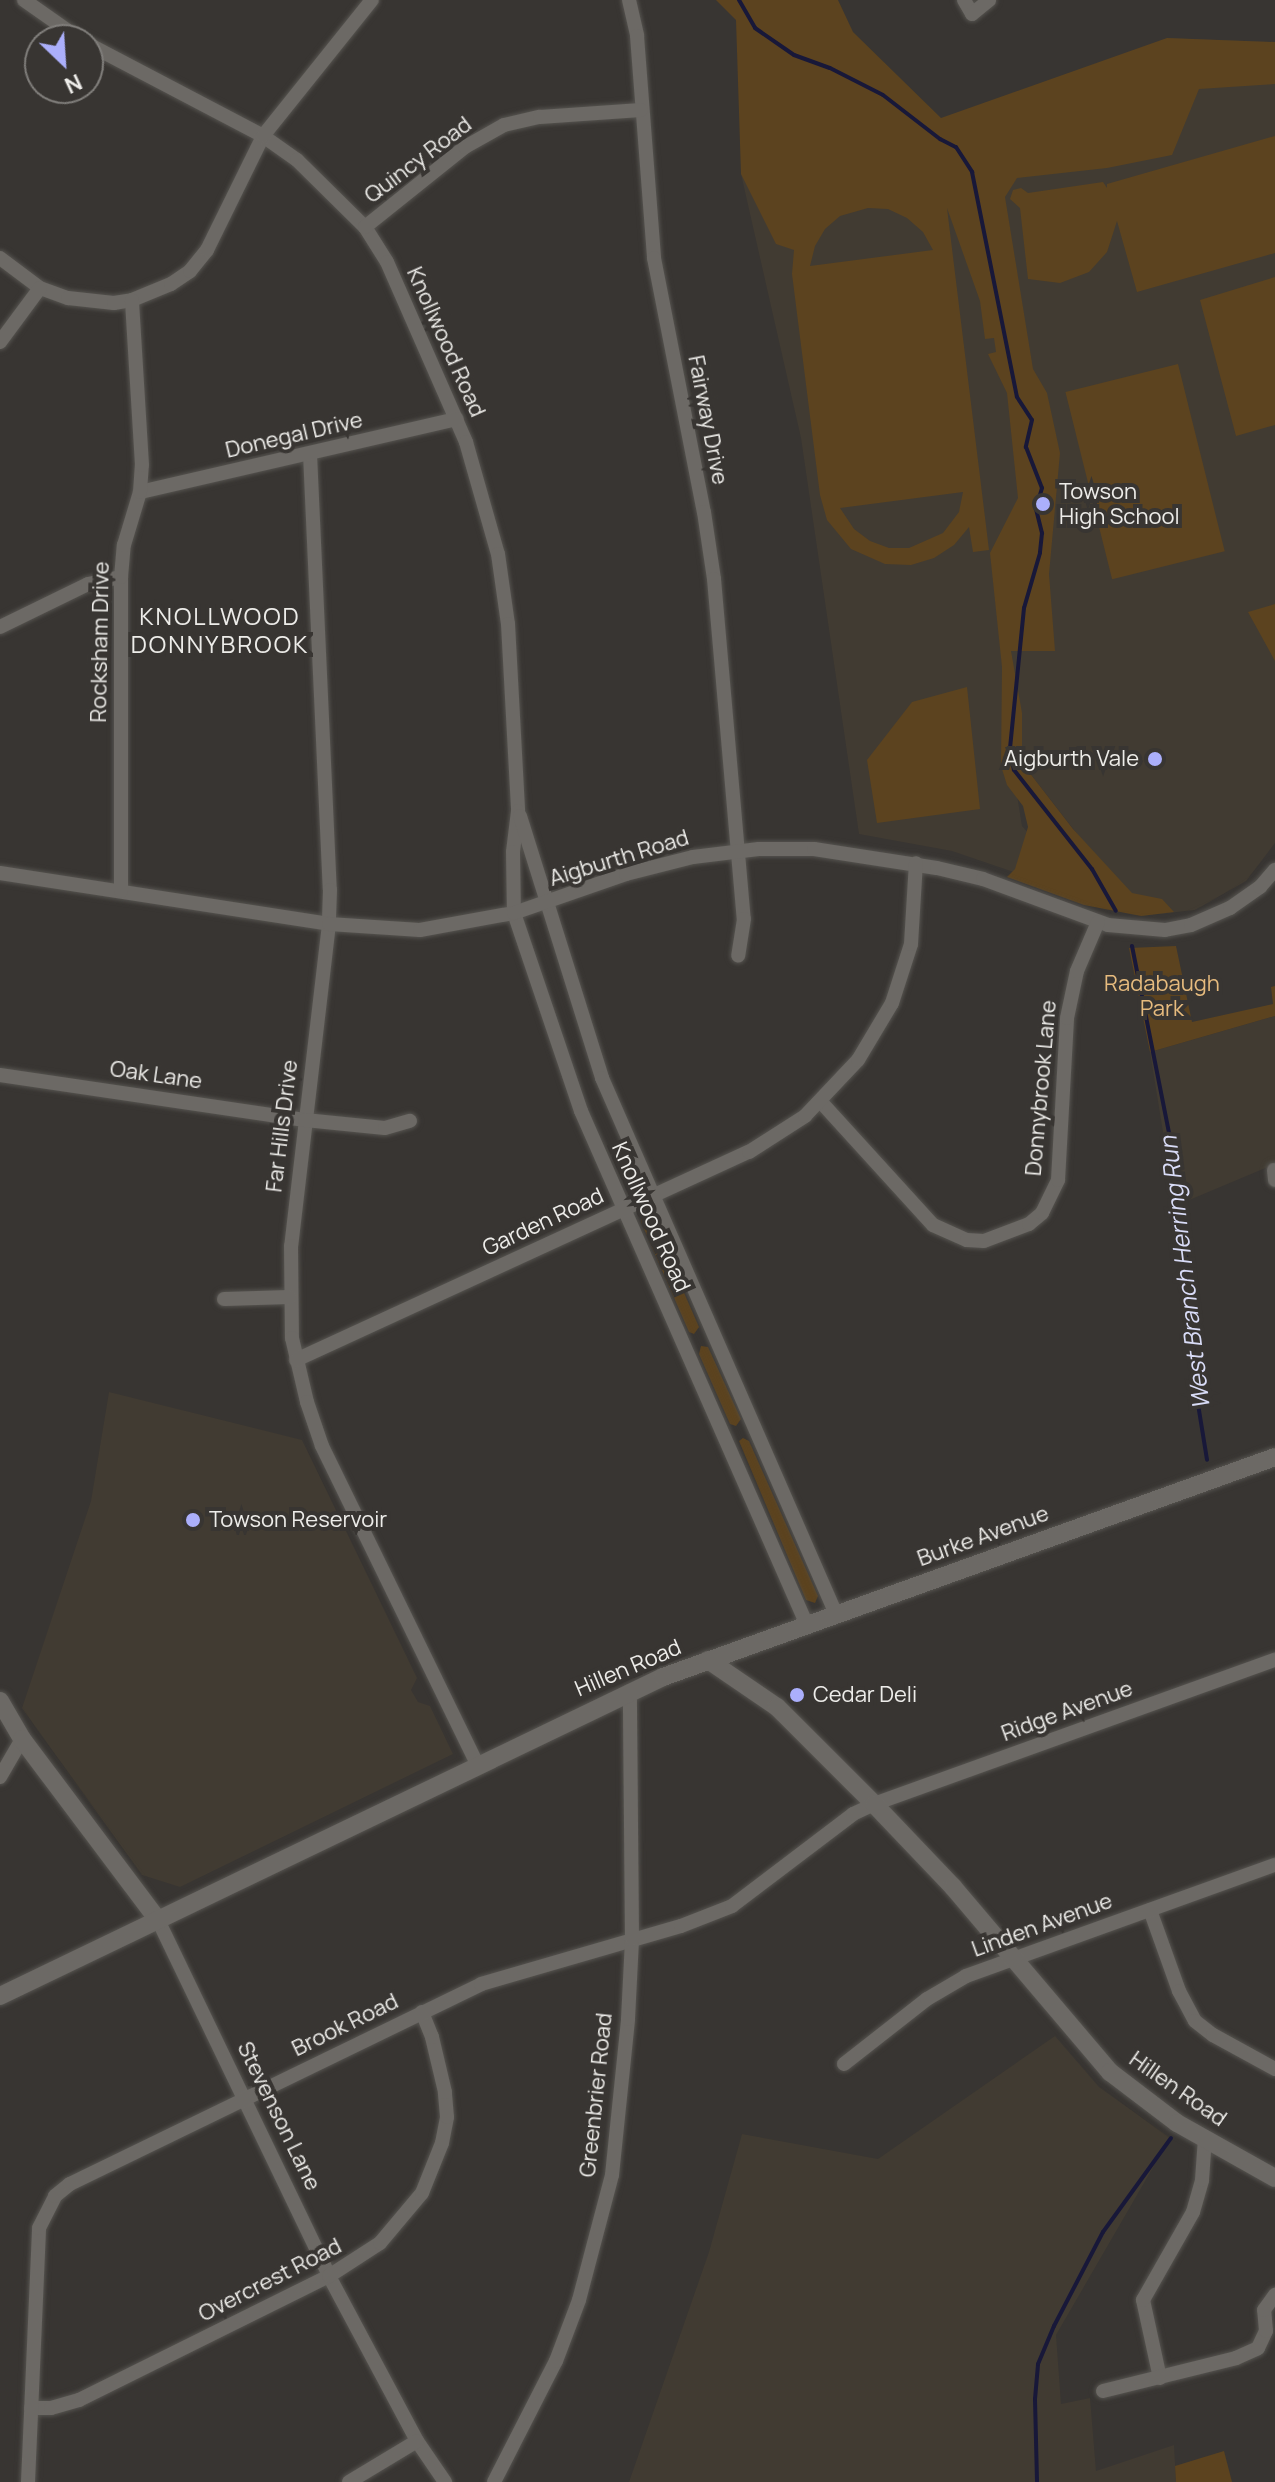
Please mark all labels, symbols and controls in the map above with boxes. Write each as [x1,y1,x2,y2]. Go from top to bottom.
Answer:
north arrow [24,24,104,104]
text: N [60,67,87,101]
street label: Quincy Road [359,111,477,209]
street label: Knollwood Road [401,263,491,421]
street label: Fairway Drive [683,353,733,487]
street label: Donegal Drive [223,406,365,464]
place label: Towson High School [1059,478,1180,530]
marker: Towson High School [1034,495,1052,513]
street label: Rocksham Drive [85,561,115,723]
district label: KNOLLWOOD DONNYBROOK [131,602,309,658]
place label: Aigburth Vale [1004,746,1139,772]
marker: Aigburth Vale [1146,750,1164,768]
street label: Aigburth Road [546,824,692,892]
park label: Radabaugh Park [1104,970,1220,1022]
street label: Donnybrook Lane [1020,999,1062,1177]
street label: Oak Lane [108,1055,204,1095]
street label: Far Hills Drive [261,1058,303,1194]
water label: West Branch Herring Run [1153,1135,1215,1411]
street label: Knollwood Road [606,1138,696,1296]
street label: Garden Road [478,1182,608,1262]
street label: Burke Avenue [914,1500,1052,1572]
place label: Towson Reservoir [209,1507,387,1533]
marker: Towson Reservoir [184,1511,202,1529]
street label: Hillen Road [571,1634,685,1702]
street label: Ridge Avenue [998,1675,1136,1747]
place label: Cedar Deli [813,1682,917,1708]
marker: Cedar Deli [788,1686,806,1704]
street label: Linden Avenue [968,1887,1116,1963]
street label: Brook Road [288,1988,402,2062]
street label: Greenbrier Road [574,2012,618,2178]
street label: Stevenson Lane [232,2037,326,2195]
street label: Hillen Road [1124,2046,1232,2132]
street label: Overcrest Road [194,2233,346,2327]

